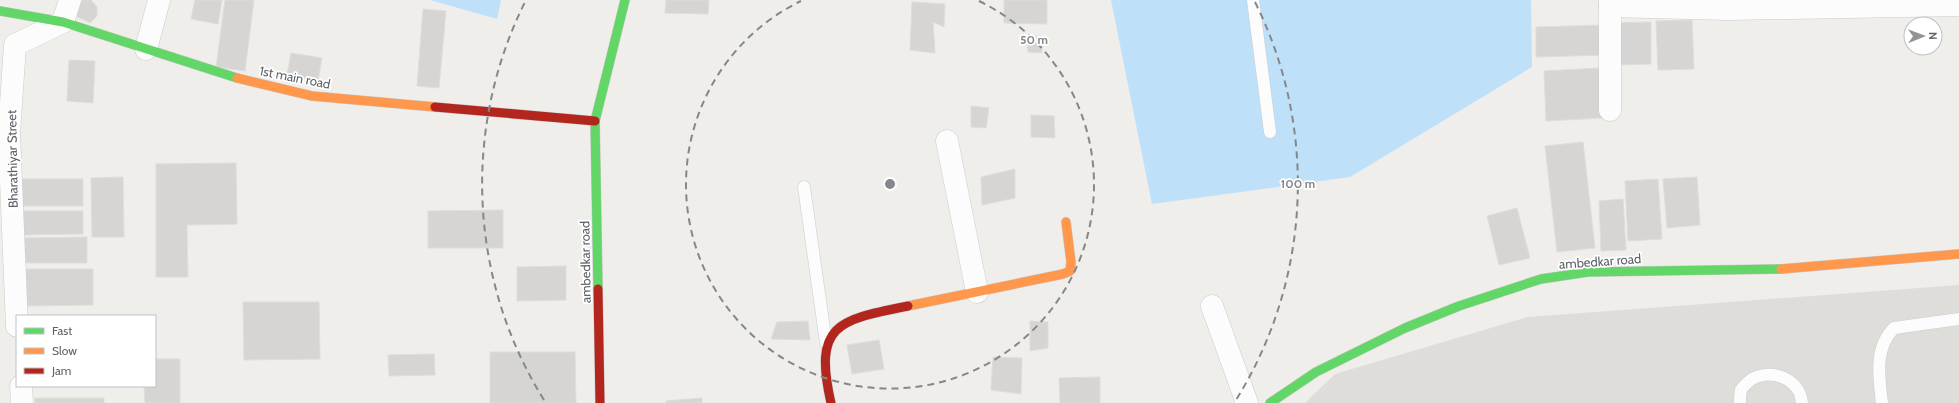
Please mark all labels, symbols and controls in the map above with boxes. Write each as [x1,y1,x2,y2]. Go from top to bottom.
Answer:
north arrow [1903,16,1943,56]
text: 50 m [1020,32,1048,47]
text: N [1926,32,1940,40]
street label: 1st main road [258,62,332,92]
street label: Bharathiyar Street [3,109,21,208]
text: 100 m [1281,176,1315,191]
centre of rings [883,177,897,191]
street label: ambedkar road [576,221,594,303]
street label: ambedkar road [1558,250,1642,272]
legend [16,315,156,387]
text: Fast [52,323,72,338]
text: Slow [52,343,77,358]
text: Jam [51,363,71,378]

